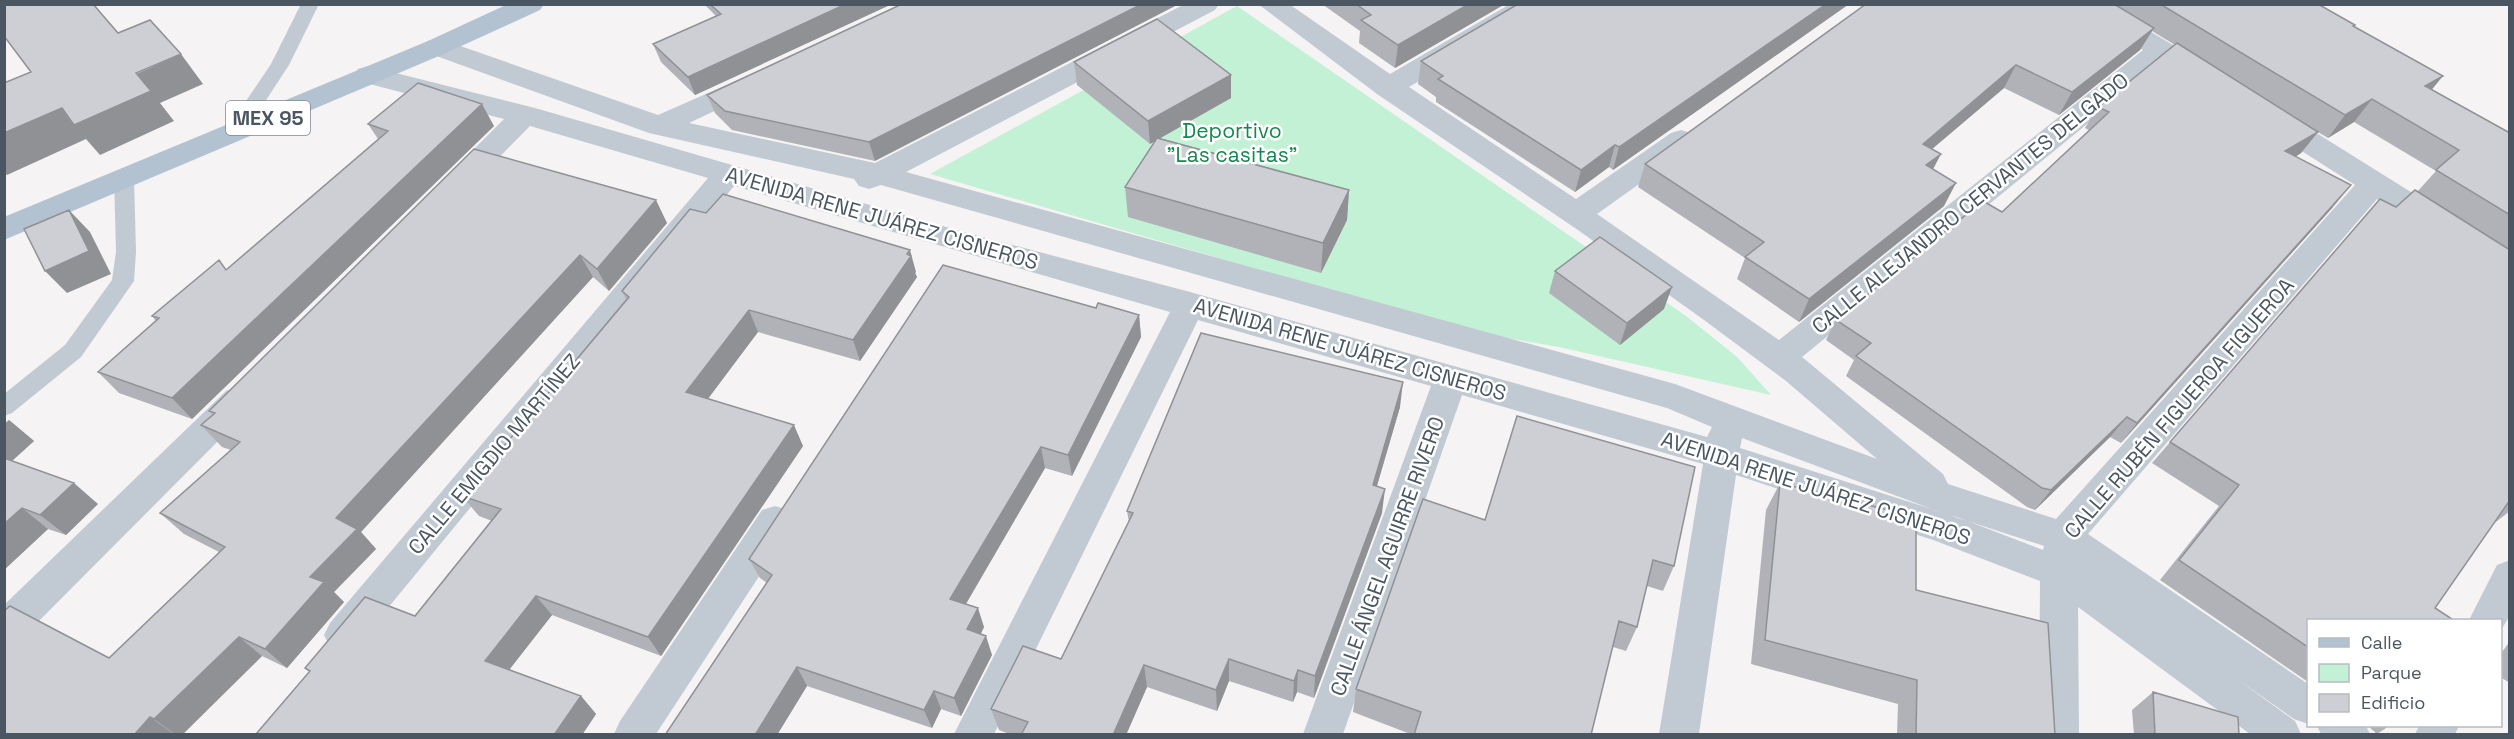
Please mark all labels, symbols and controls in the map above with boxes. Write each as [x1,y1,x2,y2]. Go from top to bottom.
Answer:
street label: CALLE ALEJANDRO CERVANTES DELGADO [1806,67,2134,339]
road number: MEX 95 [226,101,310,135]
park label: Deportivo "Las casitas" [1166,117,1298,168]
street label: AVENIDA RENE JUÁREZ CISNEROS [723,160,1041,276]
street label: CALLE RUBÉN FIGUEROA FIGUEROA [2058,272,2300,544]
street label: AVENIDA RENE JUÁREZ CISNEROS [1191,291,1509,407]
street label: CALLE EMIGDIO MARTÍNEZ [402,348,586,560]
street label: CALLE ÁNGEL AGUIRRE RIVERO [1324,413,1450,699]
street label: AVENIDA RENE JUÁREZ CISNEROS [1658,425,1974,551]
legend [2307,619,2502,727]
text: Calle [2361,631,2402,654]
text: Parque [2361,661,2422,684]
text: Edificio [2361,691,2425,714]

